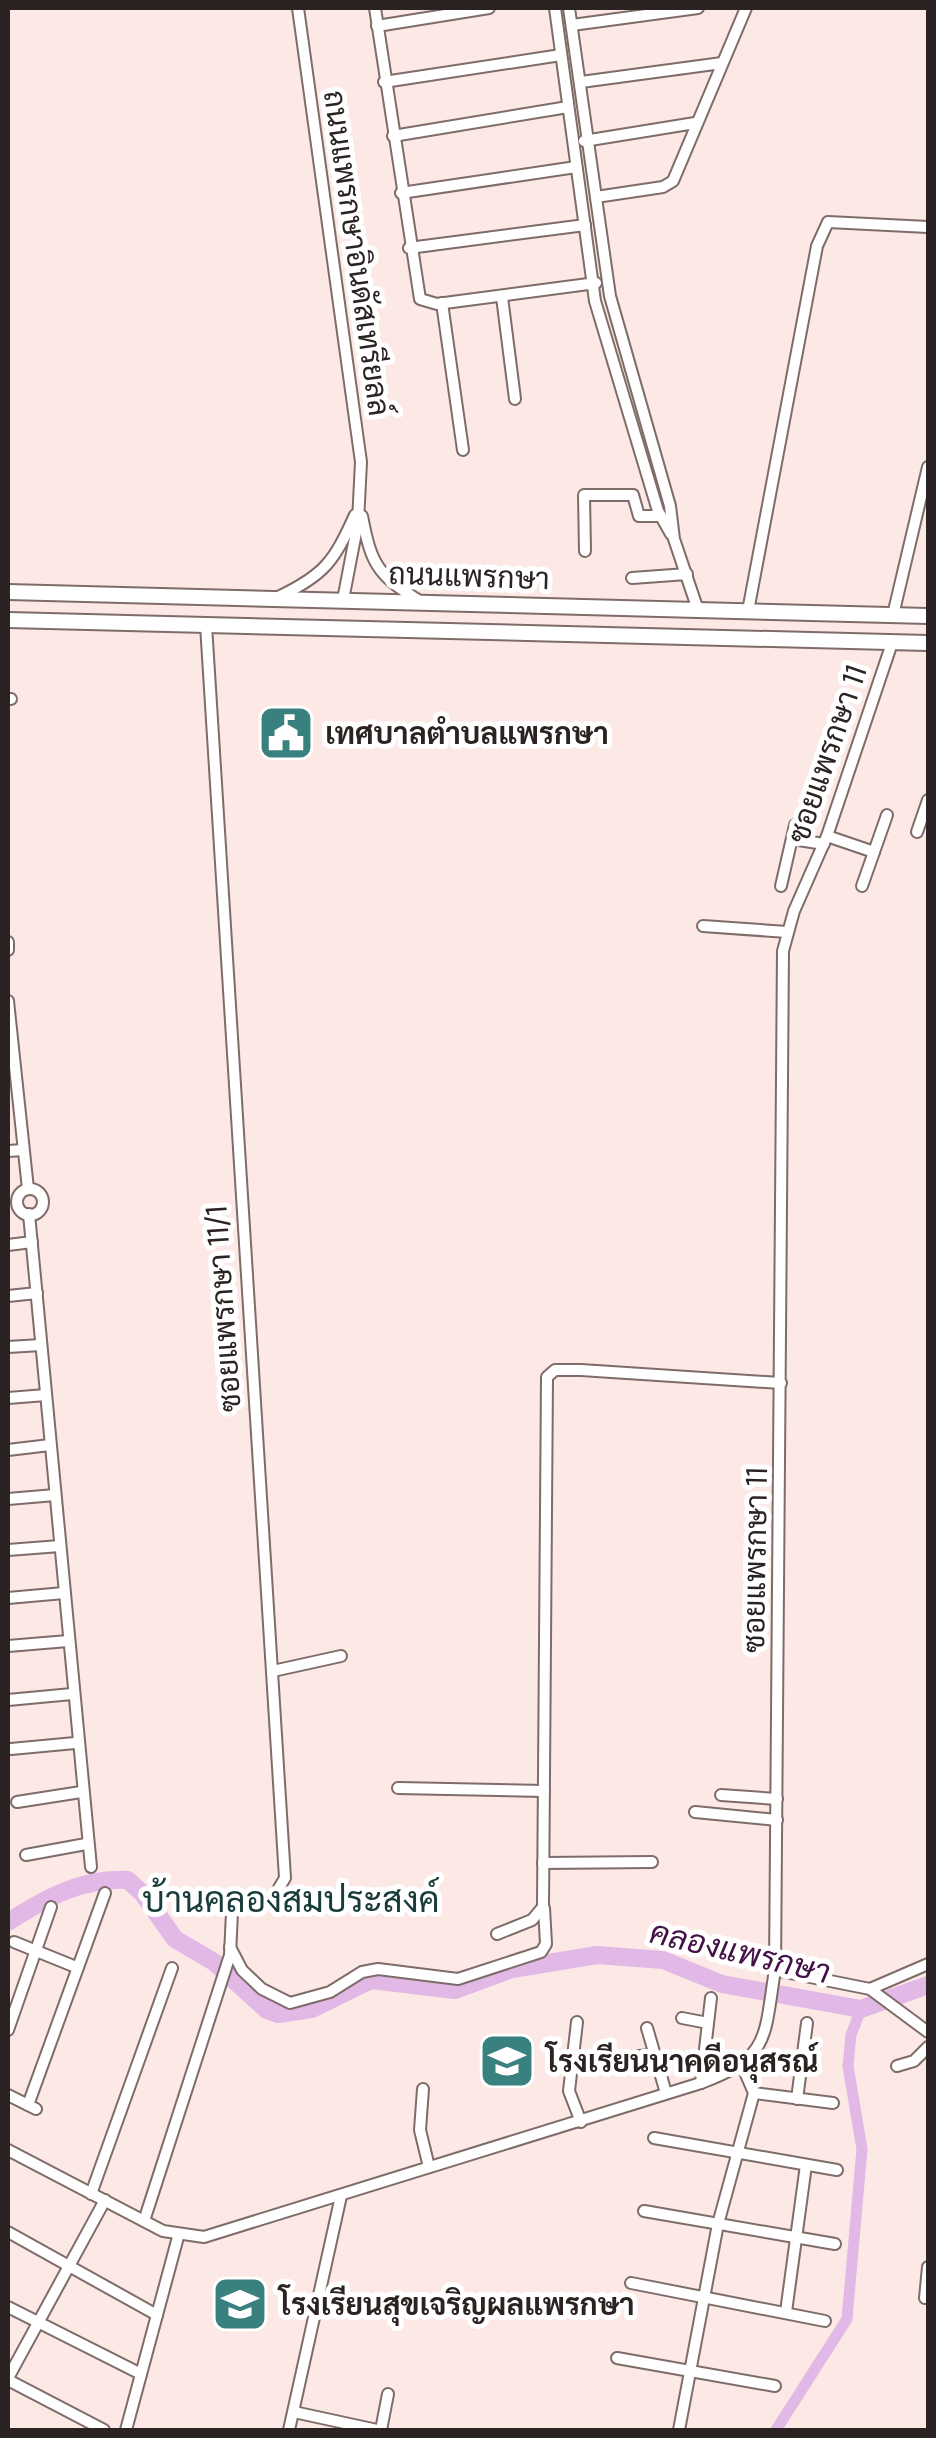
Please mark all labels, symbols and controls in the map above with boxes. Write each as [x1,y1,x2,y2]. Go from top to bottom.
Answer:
street label: ถนนแพรกษาอินดัสเทรียลล์ [315,88,399,418]
street label: ถนนแพรกษา [388,554,550,598]
street label: ซอยแพรกษา 11 [778,660,876,848]
public building icon: เทศบาลตำบลแพรกษา [256,703,316,763]
place label: เทศบาลตำบลแพรกษา [325,714,609,753]
street label: ซอยแพรกษา 11/1 [196,1205,250,1413]
street label: ซอยแพรกษา 11 [734,1467,776,1653]
district label: บ้านคลองสมประสงค์ [142,1877,440,1923]
water label: คลองแพรกษา [646,1911,834,1993]
school or university icon: โรงเรียนนาคดีอนุสรณ์ [477,2031,537,2091]
place label: โรงเรียนนาคดีอนุสรณ์ [544,2041,819,2083]
school or university icon: โรงเรียนสุขเจริญผลแพรกษา [210,2274,270,2334]
place label: โรงเรียนสุขเจริญผลแพรกษา [277,2284,635,2326]

